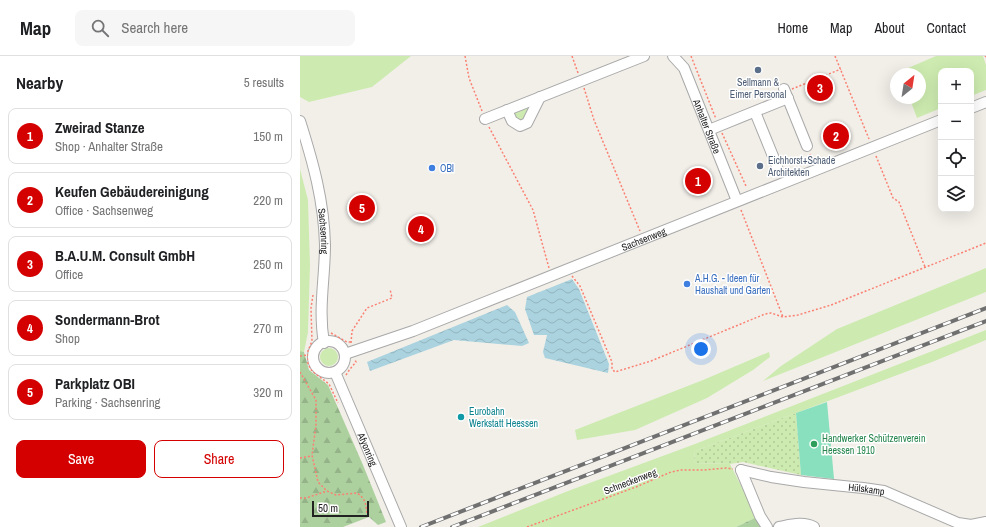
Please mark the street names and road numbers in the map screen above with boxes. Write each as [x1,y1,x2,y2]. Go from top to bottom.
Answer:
street label: Anhalter Straße [690,96,724,156]
street label: Sachsenring [315,207,331,255]
street label: Sachsenweg [619,224,668,254]
street label: Afyonring [354,430,380,469]
street label: Schneckenweg [602,465,659,498]
street label: Hülskamp [848,481,886,498]

